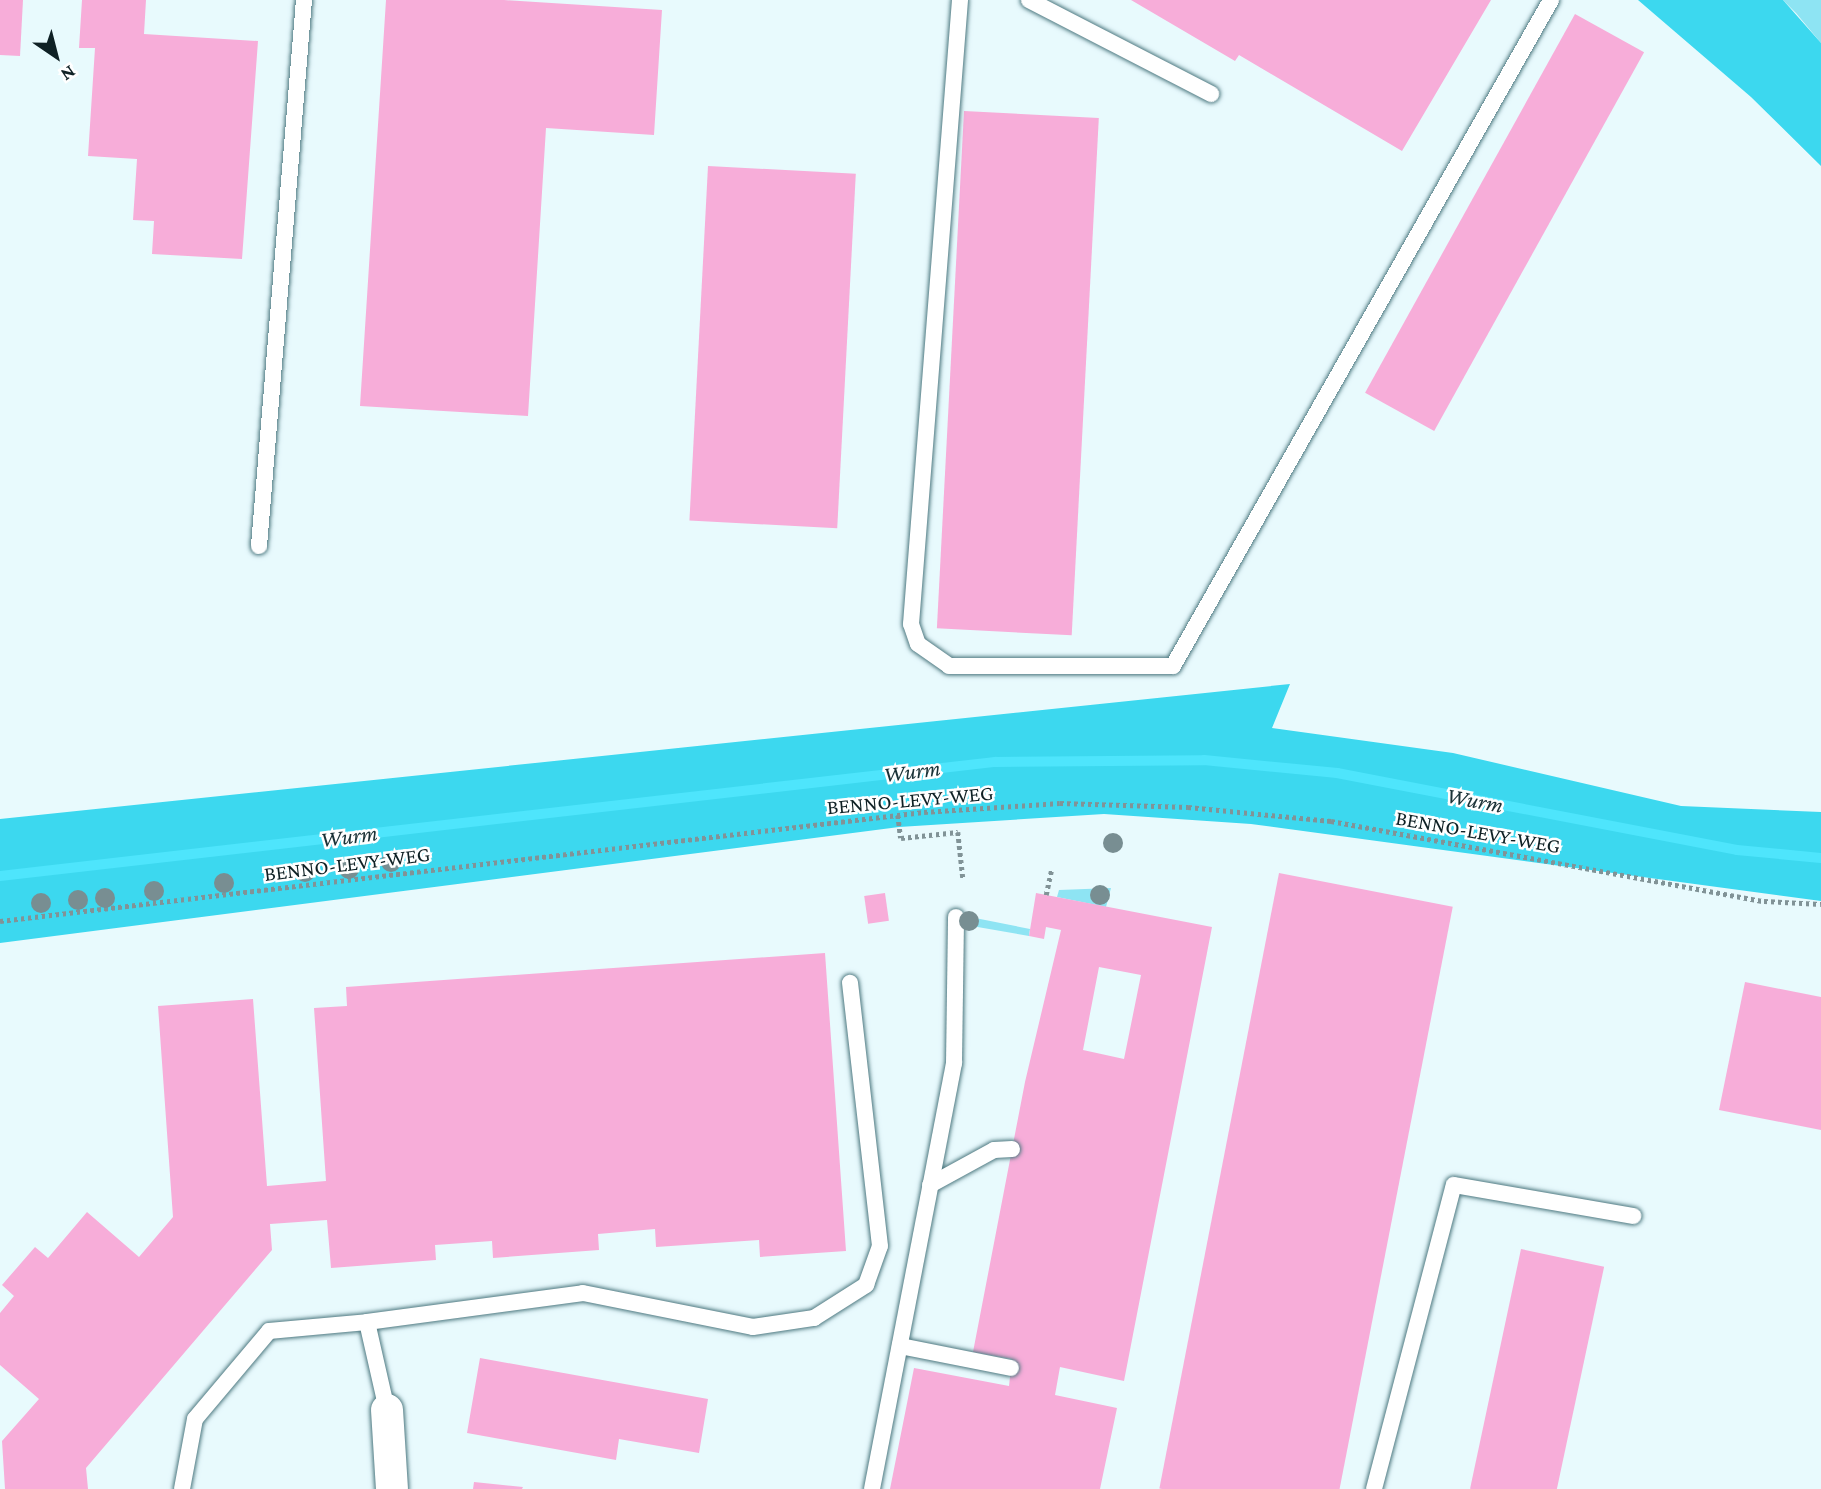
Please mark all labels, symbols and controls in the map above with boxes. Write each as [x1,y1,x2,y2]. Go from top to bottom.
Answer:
north arrow [21,21,91,91]
text: N [57,61,80,86]
water label: Wurm [882,754,942,788]
street label: BENNO-LEVY-WEG [826,780,994,820]
water label: Wurm [1444,781,1506,819]
street label: BENNO-LEVY-WEG [1394,805,1562,859]
water label: Wurm [319,819,379,853]
street label: BENNO-LEVY-WEG [263,841,431,887]

